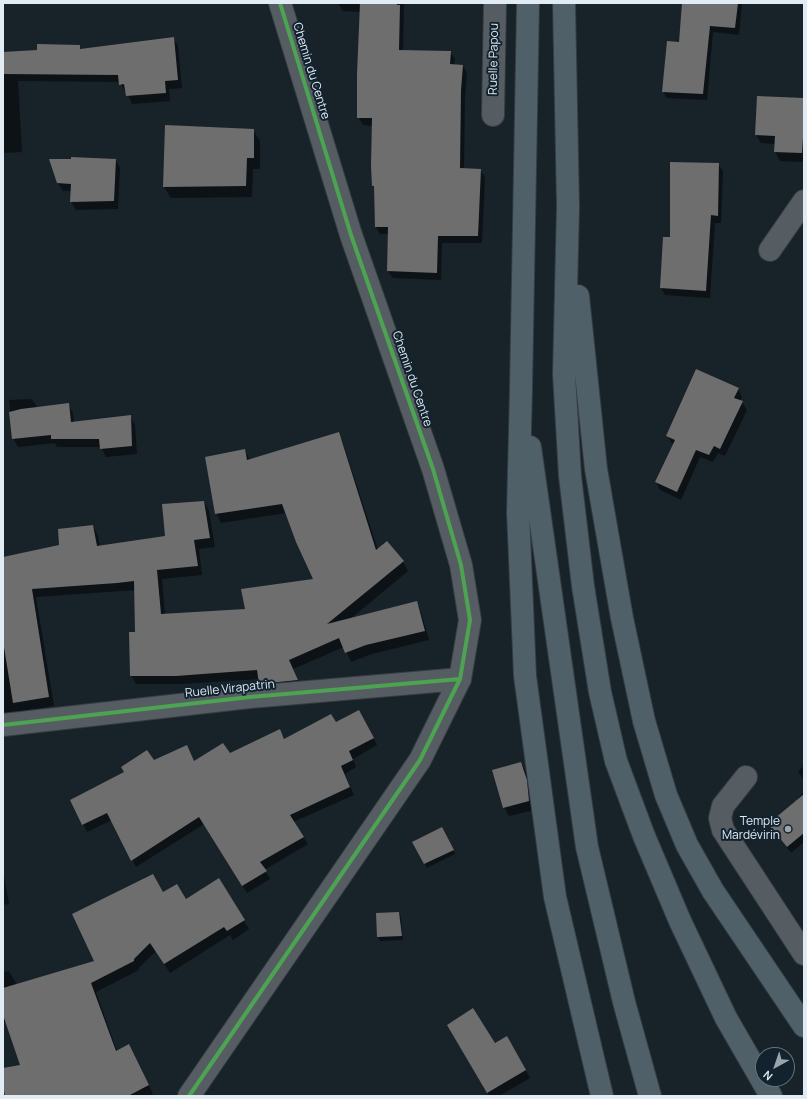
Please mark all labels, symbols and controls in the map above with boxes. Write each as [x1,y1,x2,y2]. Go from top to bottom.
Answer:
street label: Chemin du Centre [289,21,333,121]
street label: Ruelle Papou [486,23,502,95]
street label: Chemin du Centre [389,329,435,429]
street label: Ruelle Virapatrin [184,677,276,701]
place label: Temple Mardévirin [722,815,780,843]
marker: Temple Mardévirin [783,824,793,834]
north arrow [755,1047,795,1087]
text: N [760,1068,775,1084]

